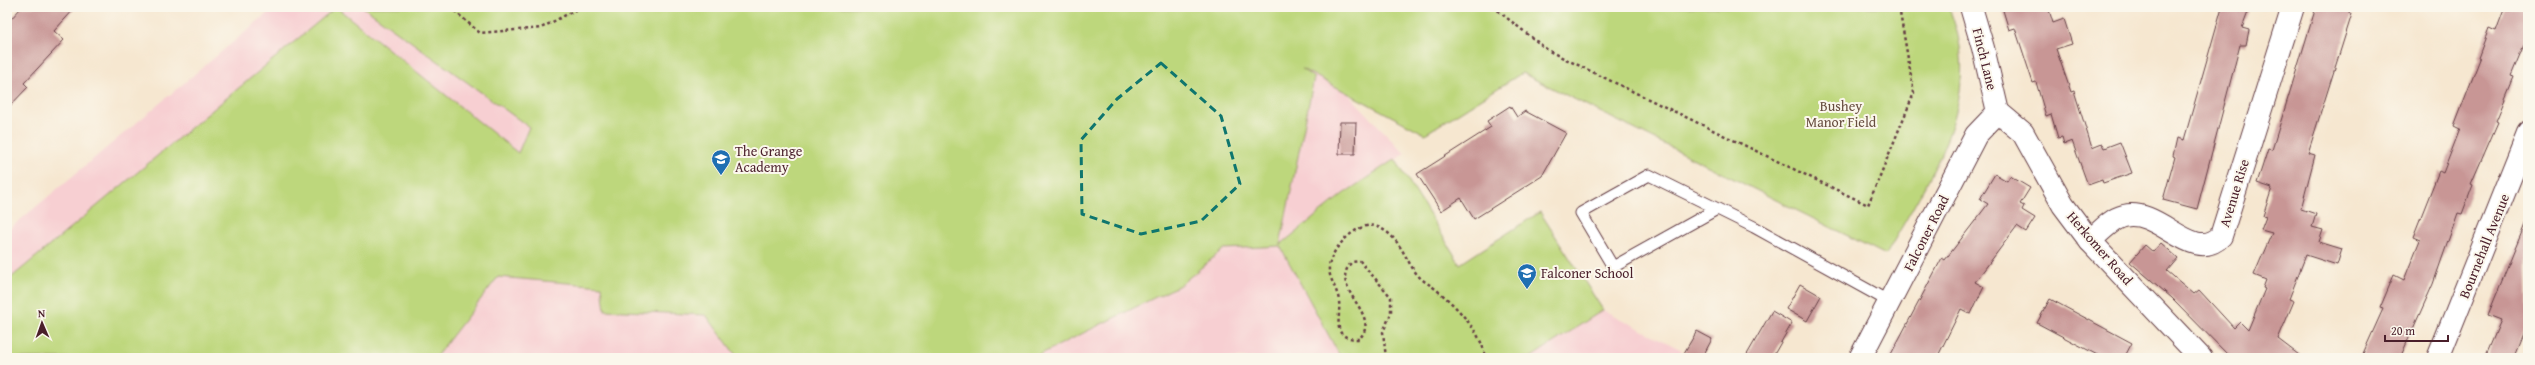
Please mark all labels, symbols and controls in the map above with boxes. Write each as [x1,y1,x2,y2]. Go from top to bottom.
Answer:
street label: Finch Lane [1968,26,2002,93]
park label: Bushey Manor Field [1806,96,1877,132]
place label: The Grange Academy [735,141,803,177]
school or university icon: The Grange Academy [710,148,732,176]
street label: Avenue Rise [2214,156,2254,229]
street label: Bournehall Avenue [2454,190,2514,301]
street label: Falconer Road [1898,191,1954,274]
street label: Herkomer Road [2062,207,2138,290]
school or university icon: Falconer School [1516,262,1538,290]
place label: Falconer School [1541,263,1633,283]
north arrow [22,303,62,343]
text: N [38,305,46,321]
scale bar [2385,317,2448,343]
text: 20 m [2391,322,2415,339]

